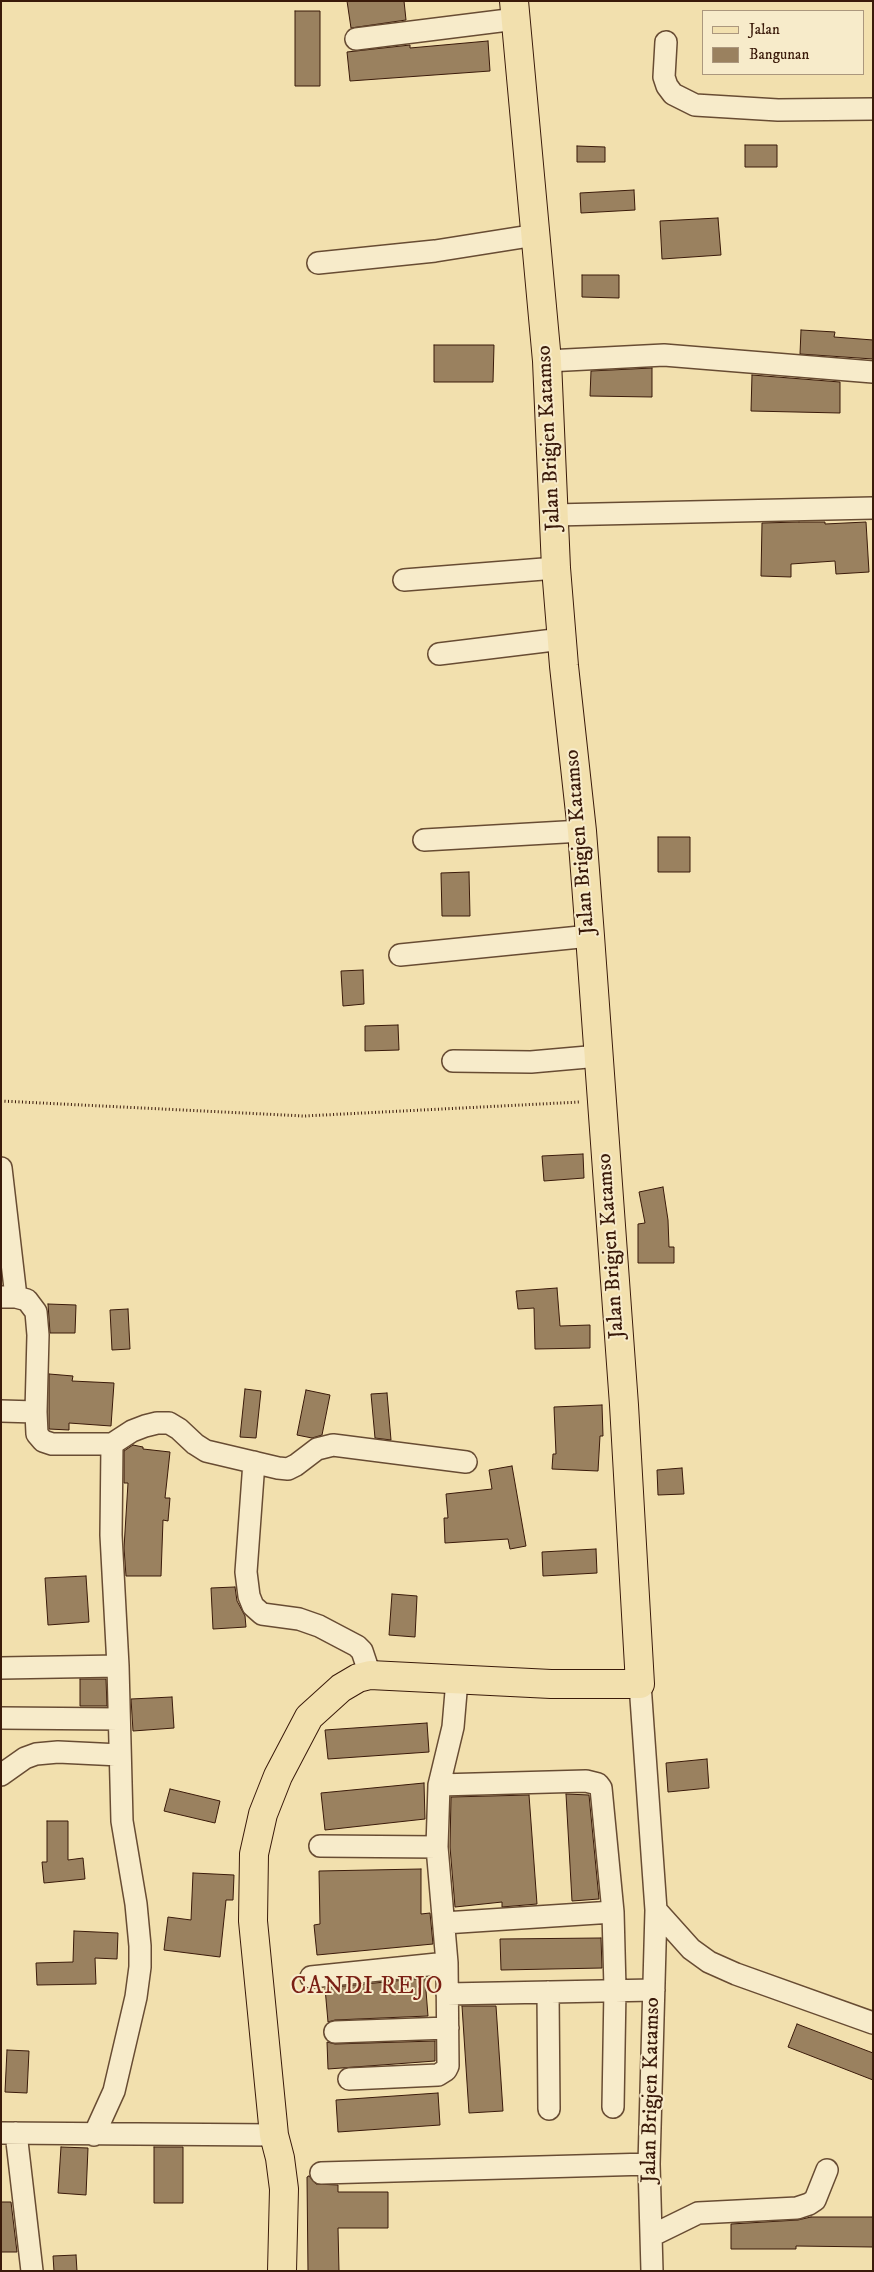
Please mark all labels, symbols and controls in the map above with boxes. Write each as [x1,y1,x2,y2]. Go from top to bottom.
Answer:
legend [702,10,864,75]
text: Jalan [749,20,780,39]
text: Bangunan [749,45,809,64]
street label: Jalan Brigjen Katamso [533,345,567,531]
street label: Jalan Brigjen Katamso [560,748,602,936]
street label: Jalan Brigjen Katamso [593,1152,631,1340]
district label: CANDI REJO [289,1974,445,2002]
street label: Jalan Brigjen Katamso [638,1997,666,2183]

